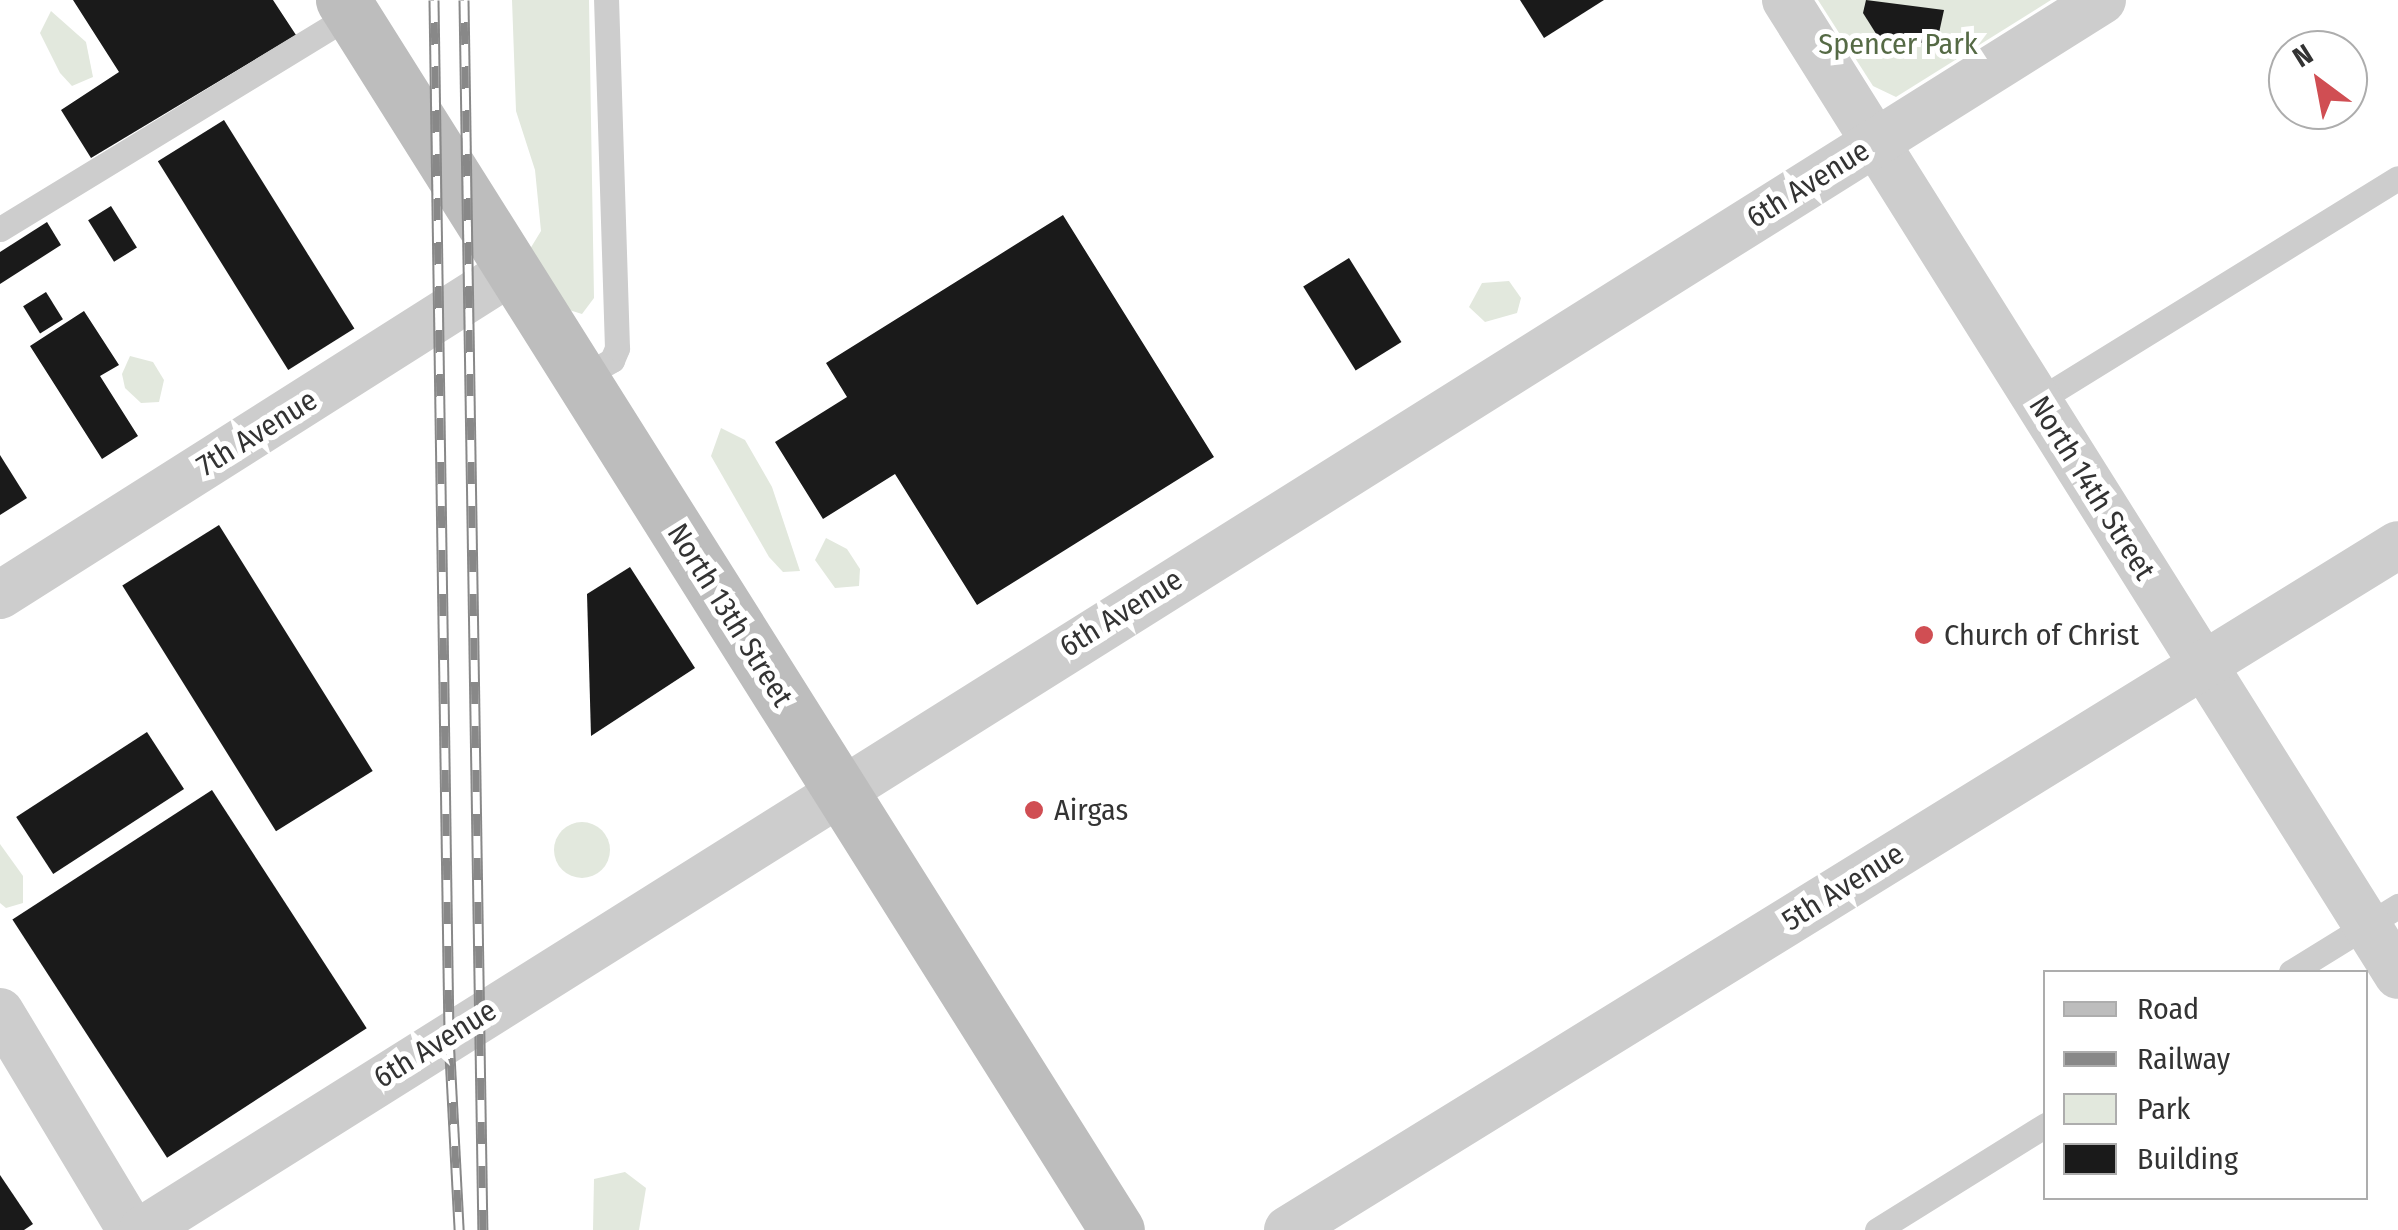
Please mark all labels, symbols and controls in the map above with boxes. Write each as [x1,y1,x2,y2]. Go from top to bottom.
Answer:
park label: Spencer Park [1818,26,1978,62]
north arrow [2268,30,2368,130]
text: N [2287,37,2319,74]
street label: 6th Avenue [1740,132,1876,236]
street label: 7th Avenue [190,382,324,484]
street label: North 14th Street [2021,390,2163,586]
street label: North 13th Street [659,517,801,713]
street label: 6th Avenue [1053,561,1189,665]
place label: Church of Christ [1944,617,2139,653]
marker: Church of Christ [1913,624,1935,646]
place label: Airgas [1054,792,1128,828]
marker: Airgas [1023,799,1045,821]
street label: 5th Avenue [1776,836,1910,938]
legend [2043,970,2368,1200]
text: Road [2137,991,2199,1027]
street label: 6th Avenue [367,992,503,1096]
text: Railway [2137,1041,2230,1077]
text: Park [2137,1091,2190,1127]
text: Building [2137,1141,2238,1177]

